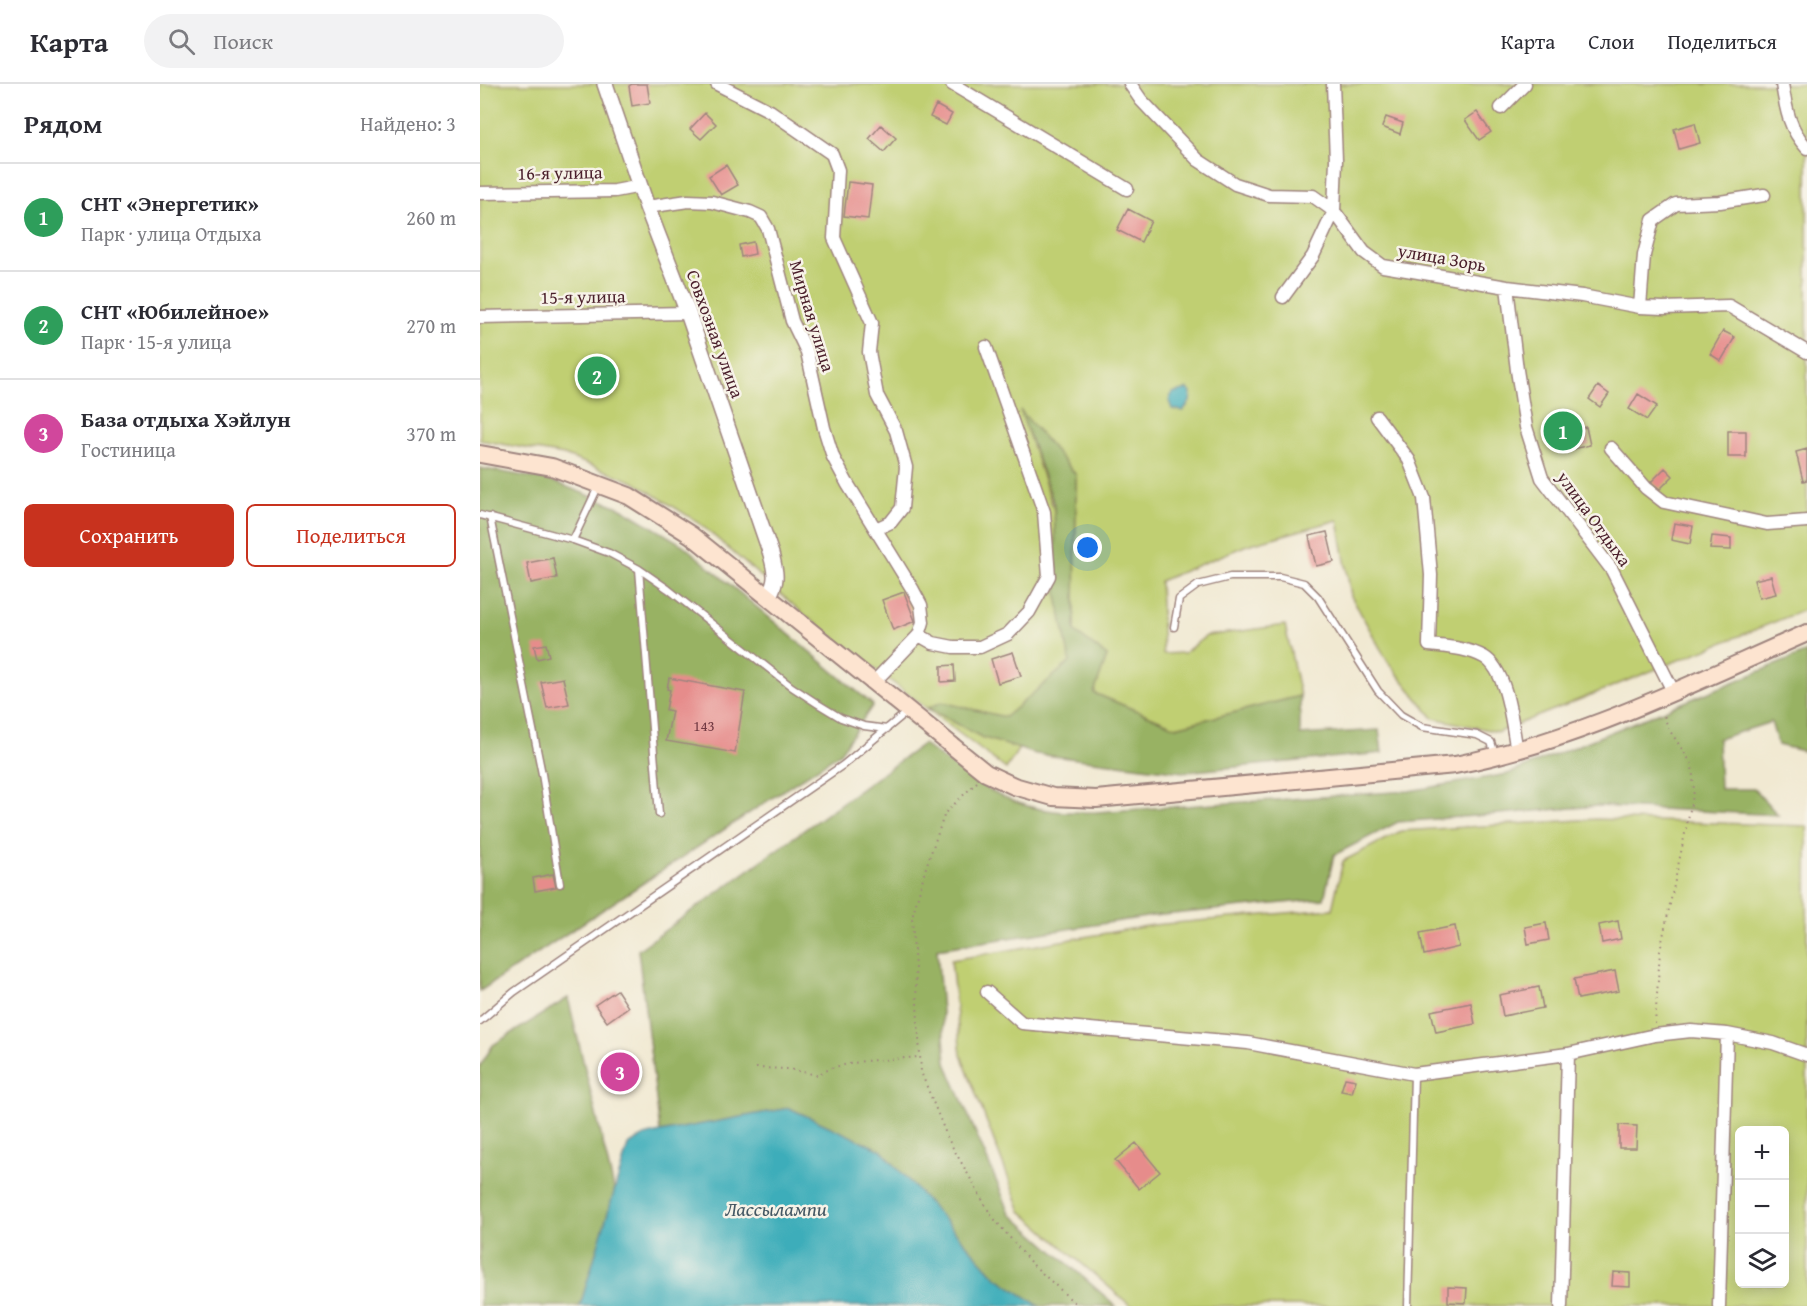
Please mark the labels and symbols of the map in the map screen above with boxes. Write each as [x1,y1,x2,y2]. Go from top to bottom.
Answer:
street label: 16-я улица [517,158,603,187]
street label: улица Зорь [1395,236,1488,279]
street label: Мирная улица [783,257,842,375]
street label: Совхозная улица [680,266,751,402]
street label: 15-я улица [540,282,626,311]
pin: 2 [578,354,616,398]
pin: 1 [1544,408,1582,454]
street label: улица Отдыха [1550,465,1639,572]
your location [1073,533,1102,562]
house number: 143 [693,715,715,736]
pin: 3 [600,1050,640,1094]
water label: Лассылампи [725,1194,827,1223]

